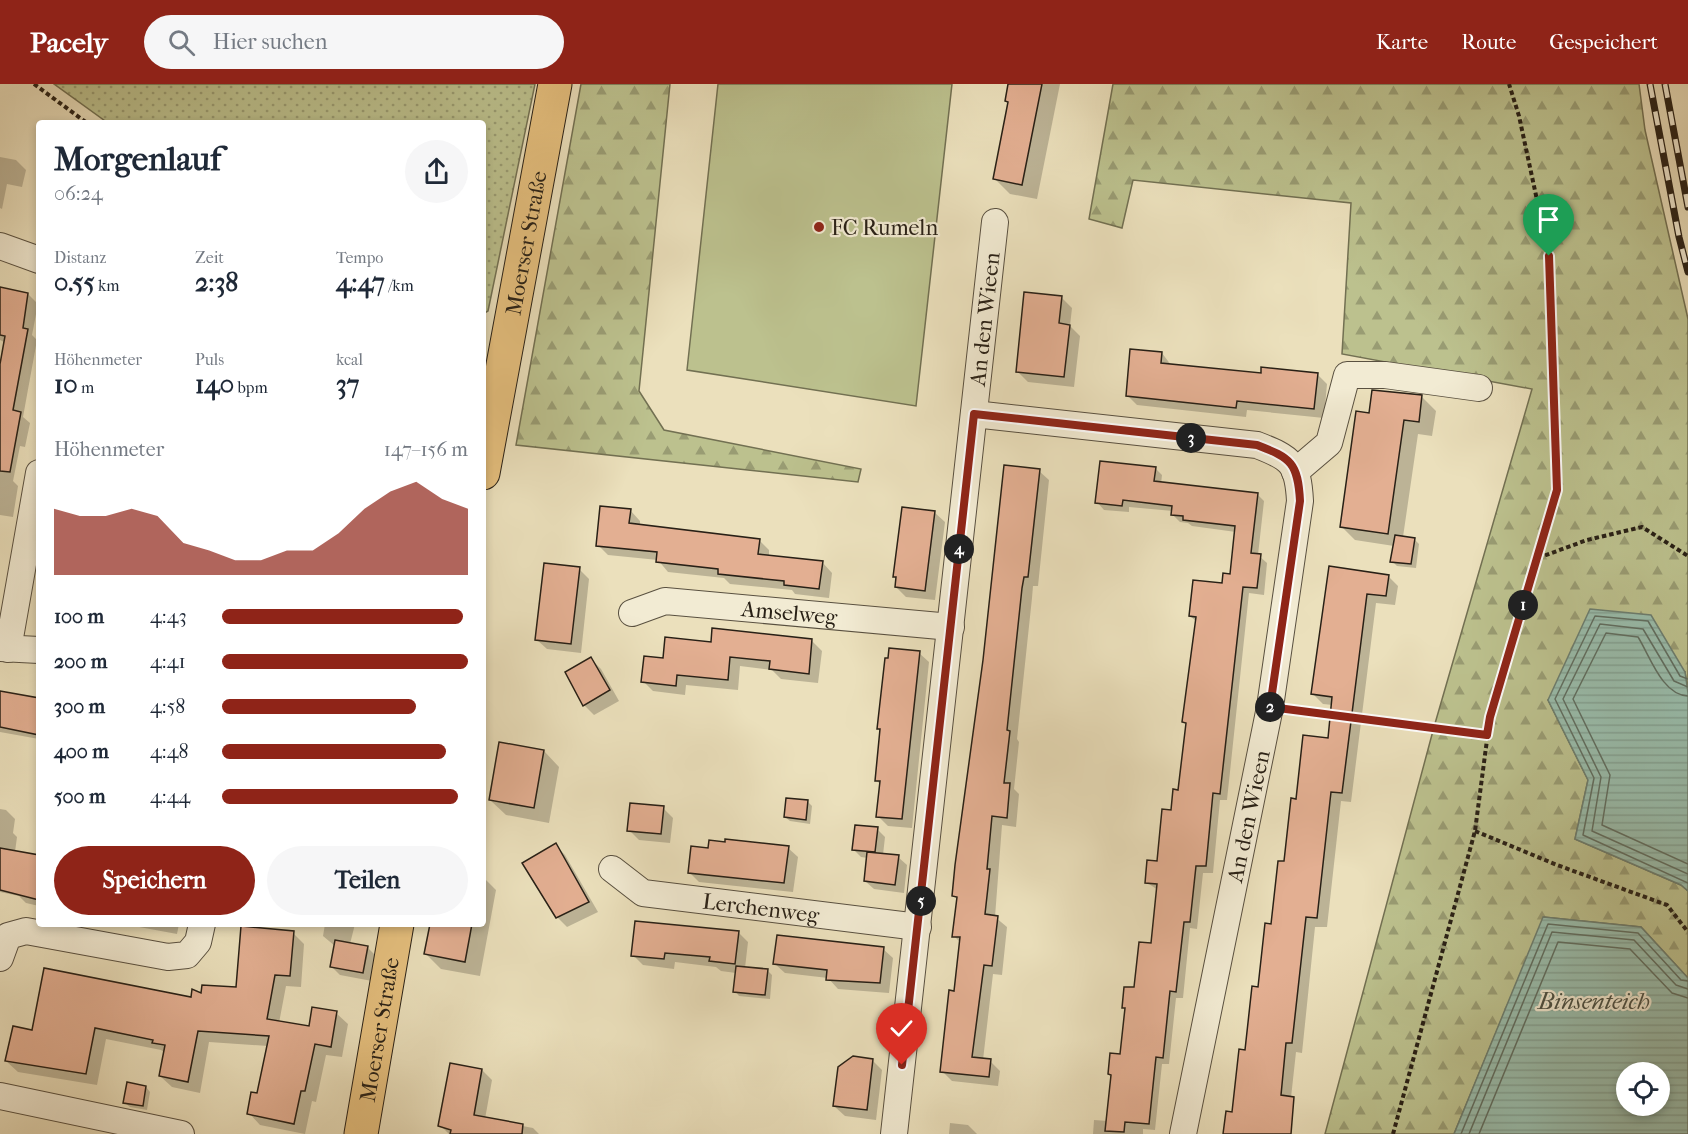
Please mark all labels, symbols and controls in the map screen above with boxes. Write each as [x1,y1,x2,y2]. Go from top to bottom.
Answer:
search box [144,15,564,69]
text: Pacely [30,26,108,59]
icon: search [165,26,198,59]
text: Hier suchen [213,29,327,55]
text: Karte [1376,30,1428,54]
text: Route [1461,30,1516,54]
text: Gespeichert [1549,30,1658,54]
text: Morgenlauf [54,140,221,179]
button: share [405,140,468,203]
street label: Moerser Straße [500,169,553,317]
text: 06:24 [54,182,103,205]
pin [1523,194,1574,256]
icon: arrive [1532,203,1565,236]
place label: FC Rumeln [831,215,938,241]
marker: FC Rumeln [812,220,826,234]
text: Distanz [54,248,106,267]
text: Zeit [195,248,224,267]
text: Tempo [336,248,383,267]
street label: An den Wieen [965,251,1006,388]
text: 0.55 [54,267,95,298]
text: 2:38 [195,267,238,298]
text: 4:47 [336,267,385,298]
text: km [95,276,120,295]
text: /km [385,276,414,295]
text: Höhenmeter [54,350,142,369]
text: Puls [195,350,224,369]
text: kcal [336,350,363,369]
text: 10 [54,369,77,400]
text: 140 [195,369,234,400]
text: 37 [336,369,359,400]
text: m [77,378,94,397]
text: bpm [234,378,268,397]
pin: 3 [1176,423,1206,453]
text: 3 [1188,428,1194,447]
text: Höhenmeter [54,438,164,461]
text: 147–156 m [384,438,468,461]
pin: 4 [944,534,974,564]
text: 4 [954,539,964,558]
pin: 1 [1508,590,1538,620]
text: 1 [1520,595,1526,614]
street label: Amselweg [739,596,838,631]
text: 100 m [54,605,104,628]
text: 4:43 [150,605,187,628]
text: 200 m [54,650,107,673]
text: 4:41 [150,650,186,673]
pin: 2 [1255,692,1285,722]
text: 300 m [54,695,105,718]
text: 4:58 [150,695,185,718]
text: 2 [1266,697,1274,716]
text: 400 m [54,740,109,763]
text: 4:48 [150,740,189,763]
street label: An den Wieen [1222,748,1276,886]
text: 500 m [54,785,106,808]
text: 4:44 [150,785,190,808]
button: Speichern [54,846,255,915]
button: Teilen [267,846,468,915]
pin: 5 [906,886,936,916]
street label: Lerchenweg [701,888,821,929]
text: 5 [918,891,924,910]
street label: Moerser Straße [355,955,405,1104]
water label: Binsenteich [1536,987,1650,1015]
pin [876,1003,927,1065]
icon: check [885,1012,918,1045]
map controls [1616,1062,1670,1116]
button: locate [1616,1062,1670,1116]

